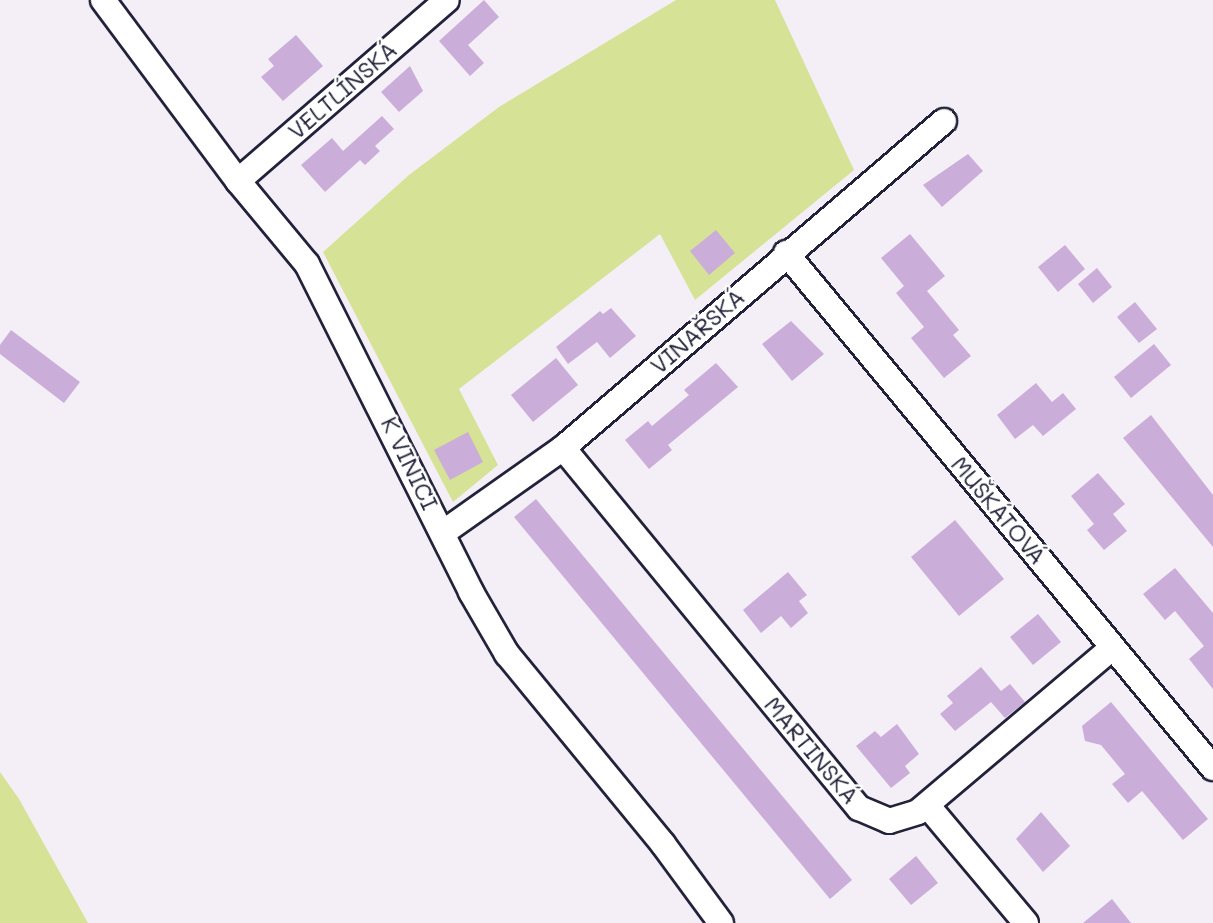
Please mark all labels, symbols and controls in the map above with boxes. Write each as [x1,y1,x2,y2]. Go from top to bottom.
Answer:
street label: VELTLÍNSKÁ [282,35,402,145]
street label: VINAŘSKÁ [644,283,750,379]
street label: K VINICI [376,412,444,514]
street label: MUŠKÁTOVÁ [946,450,1052,570]
street label: MARTINSKÁ [759,691,865,809]

